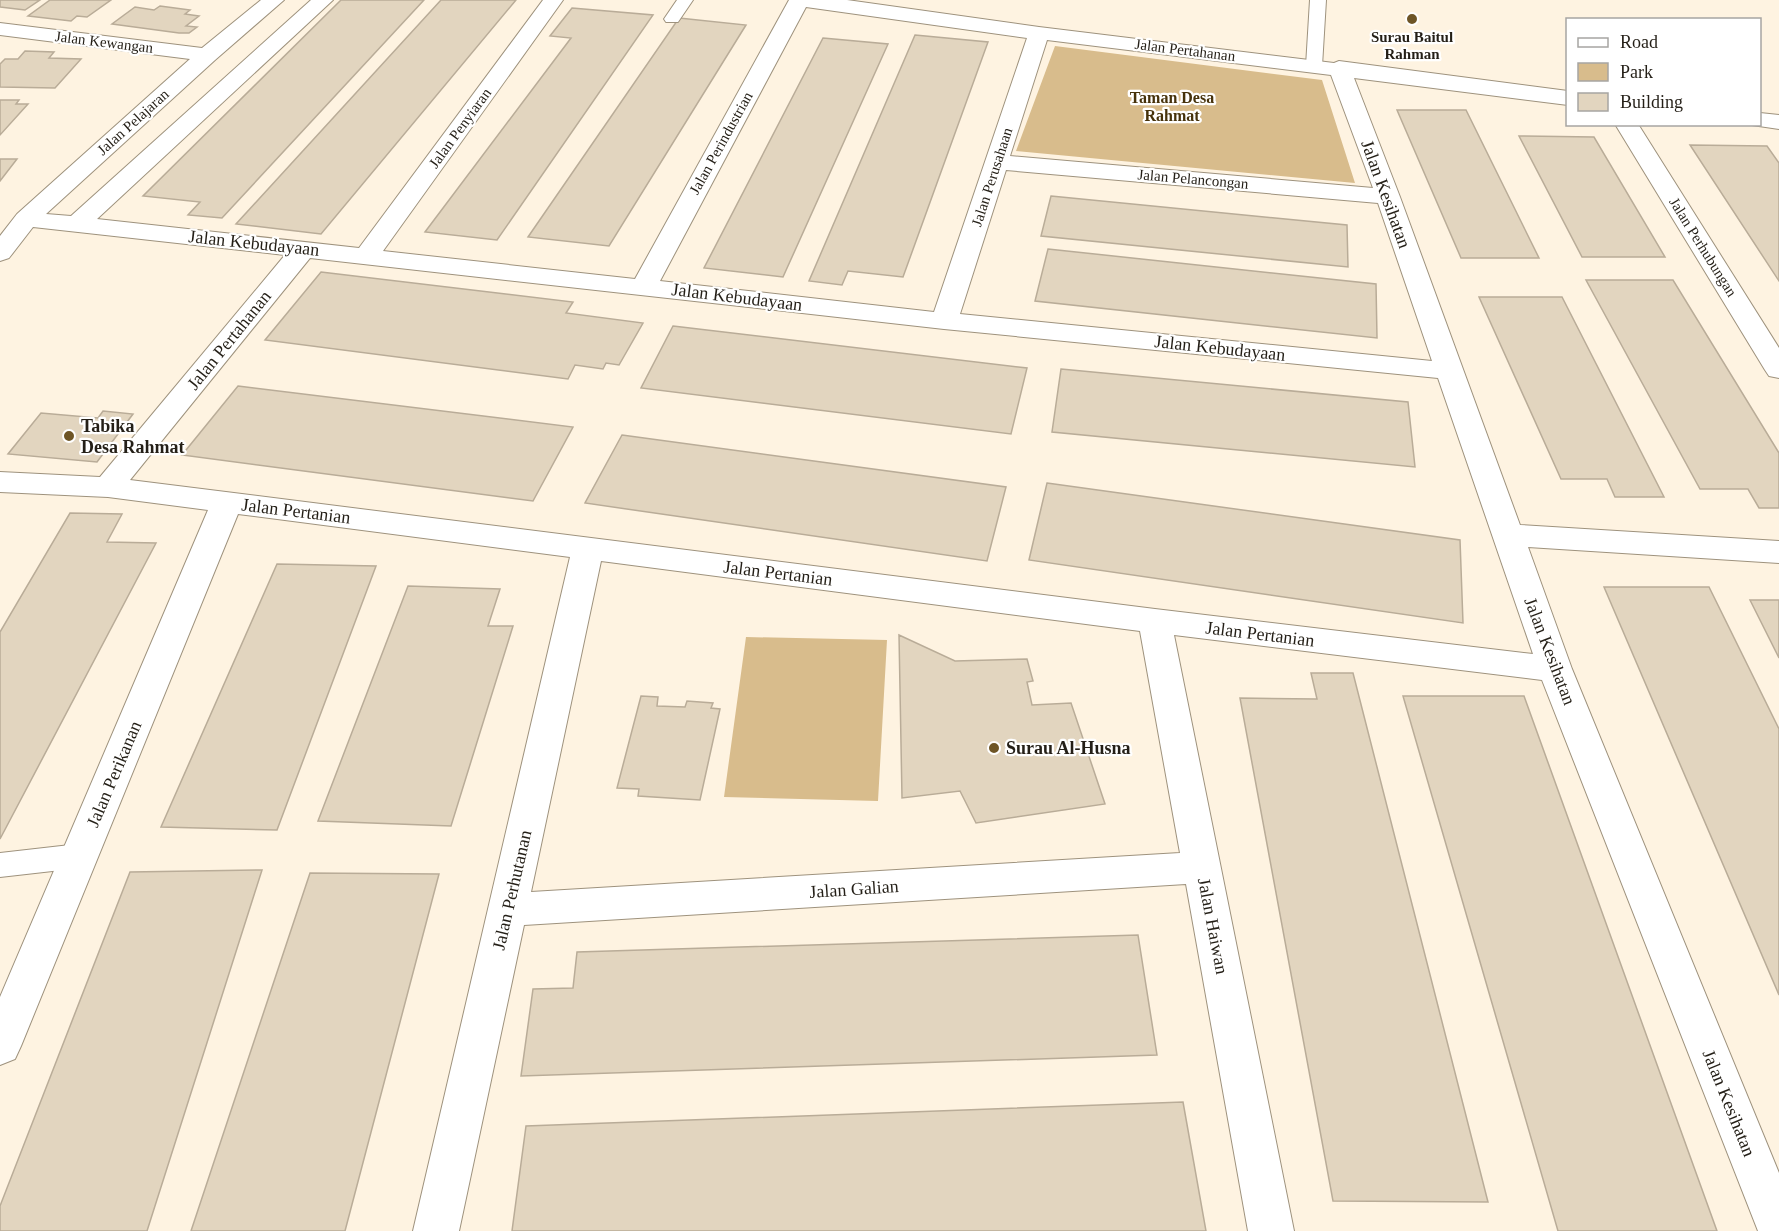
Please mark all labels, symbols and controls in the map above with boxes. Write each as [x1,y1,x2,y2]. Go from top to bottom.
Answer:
marker: Surau Baitul Rahman [1405,12,1419,26]
legend [1566,18,1761,126]
street label: Jalan Kewangan [54,28,154,56]
place label: Surau Baitul Rahman [1371,29,1453,62]
text: Road [1620,32,1658,52]
street label: Jalan Pertahanan [1134,36,1237,64]
text: Park [1620,62,1653,82]
street label: Jalan Pelajaran [94,85,172,158]
street label: Jalan Penyiaran [426,85,495,171]
street label: Jalan Perindustrian [686,89,756,197]
district label: Taman Desa Rahmat [1130,89,1214,124]
text: Building [1620,92,1683,112]
street label: Jalan Perusahaan [968,125,1016,228]
street label: Jalan Kesihatan [1357,137,1415,251]
street label: Jalan Pelancongan [1137,166,1250,192]
street label: Jalan Perhubungan [1666,195,1740,300]
street label: Jalan Kebudayaan [188,226,320,260]
street label: Jalan Kebudayaan [671,279,803,315]
street label: Jalan Pertahanan [183,287,275,393]
street label: Jalan Kebudayaan [1154,331,1286,365]
place label: Tabika Desa Rahmat [81,416,185,457]
marker: Tabika Desa Rahmat [62,429,76,443]
street label: Jalan Pertanian [240,494,352,528]
street label: Jalan Pertanian [722,556,834,590]
street label: Jalan Kesihatan [1520,594,1580,708]
street label: Jalan Pertanian [1204,617,1316,651]
street label: Jalan Perikanan [83,718,145,830]
place label: Surau Al-Husna [1006,738,1131,758]
marker: Surau Al-Husna [987,741,1001,755]
street label: Jalan Perhutanan [488,828,536,952]
street label: Jalan Galian [809,876,899,902]
street label: Jalan Haiwan [1194,876,1232,976]
street label: Jalan Kesihatan [1698,1047,1760,1159]

